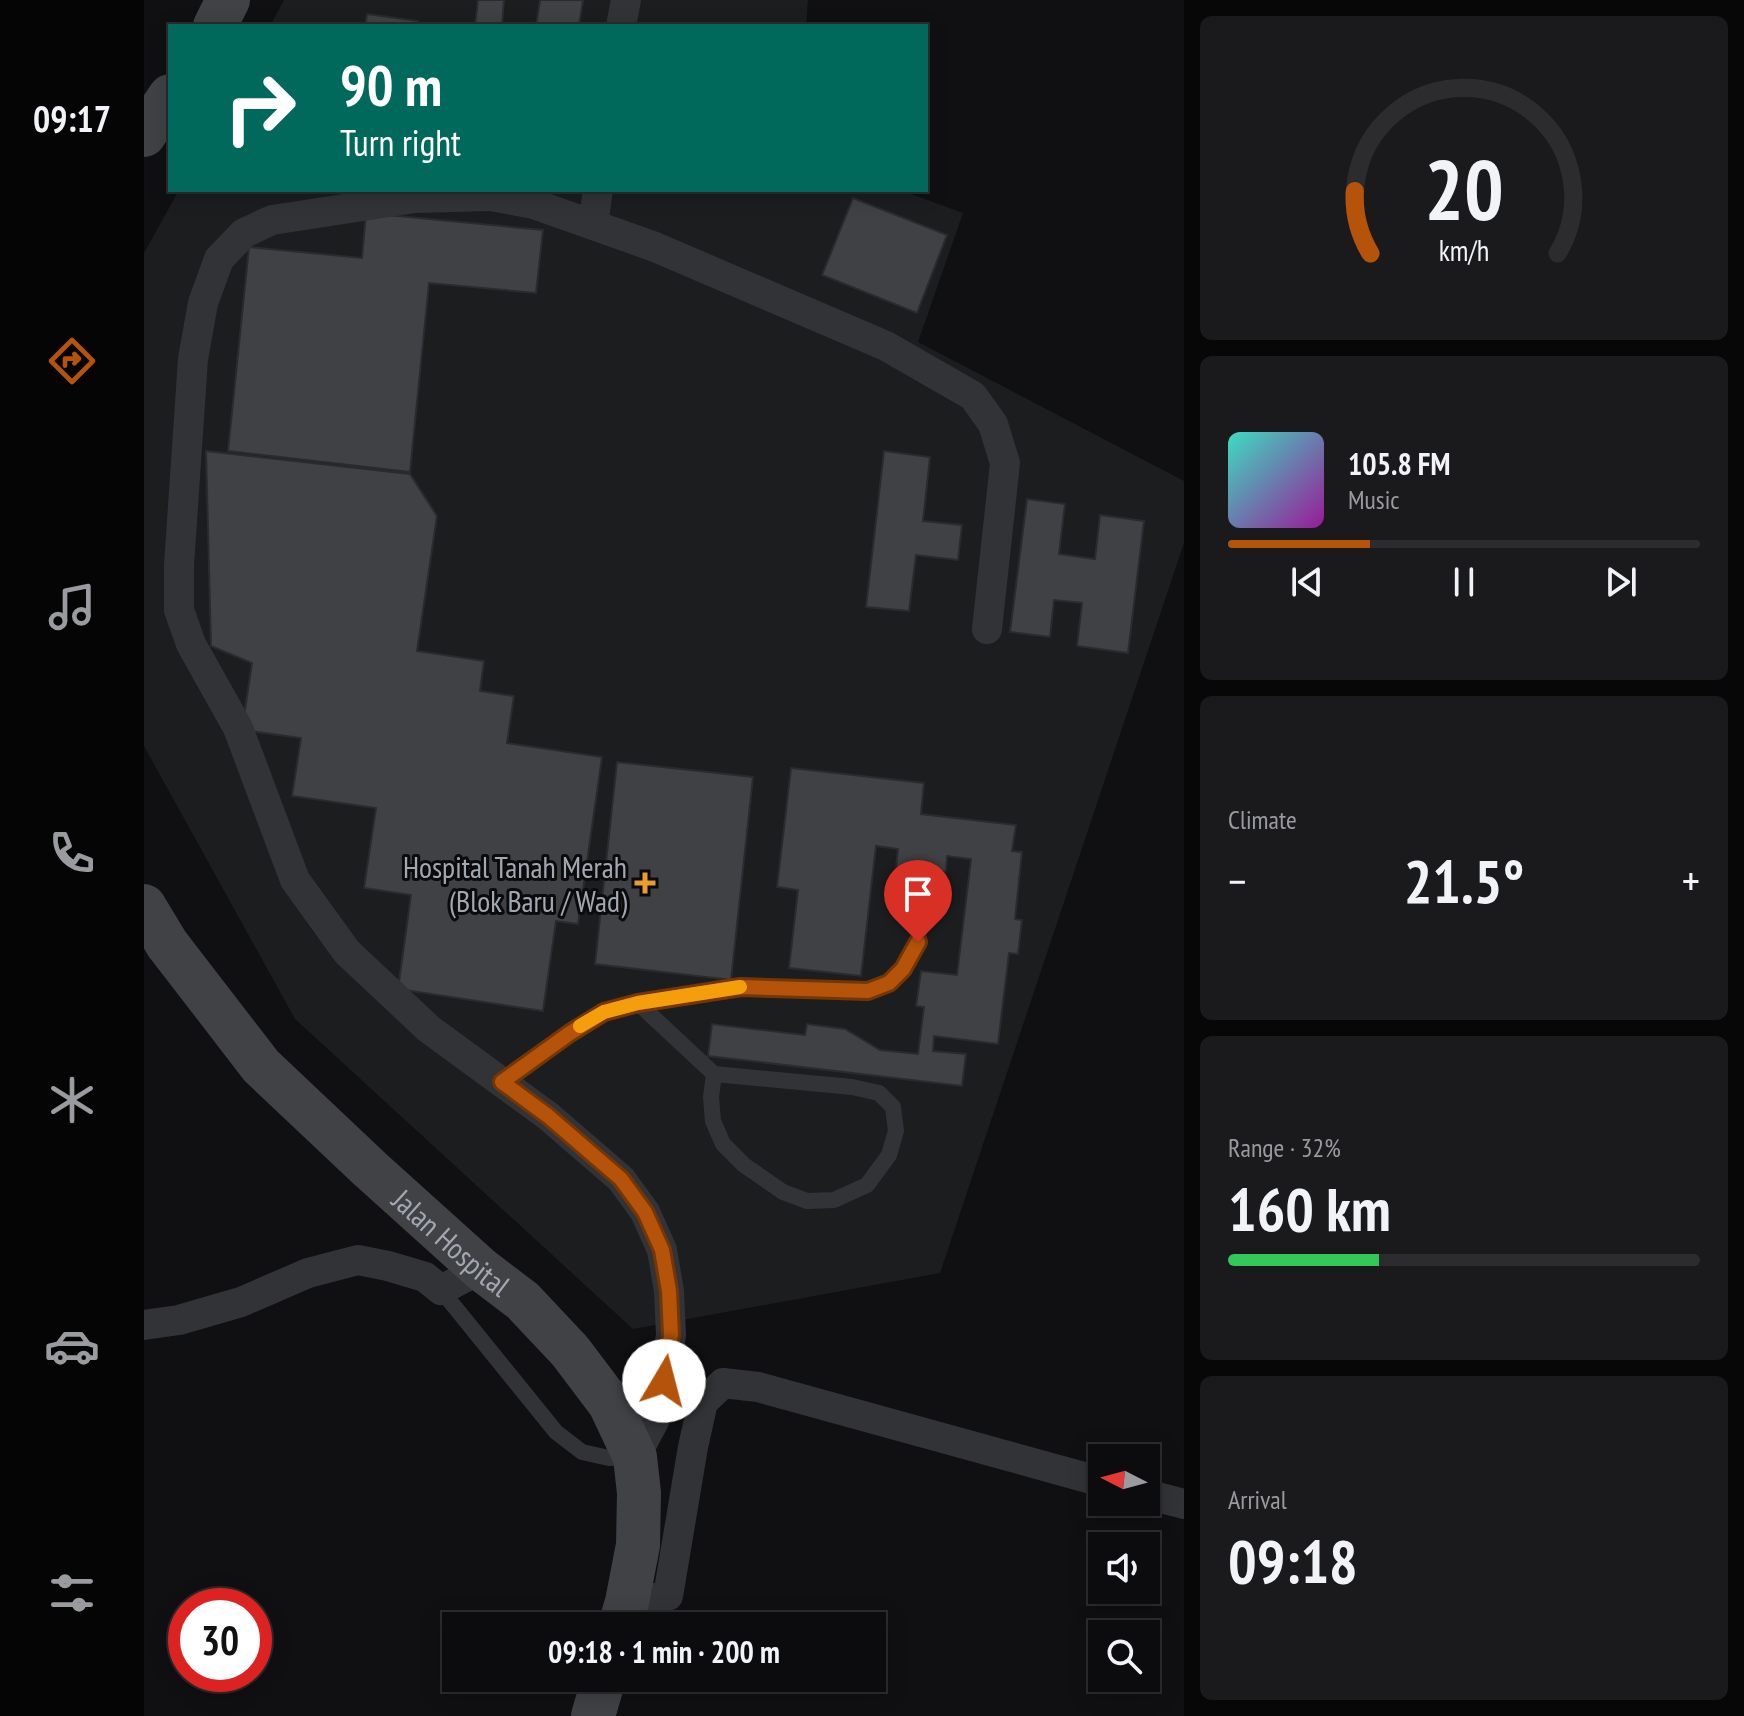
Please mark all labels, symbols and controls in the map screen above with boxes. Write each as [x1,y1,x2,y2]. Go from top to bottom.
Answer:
text: 90 m [340,49,442,121]
icon: right [208,56,312,160]
text: 09:17 [33,95,111,142]
text: Turn right [340,119,461,166]
text: 20 [1424,135,1504,243]
text: km/h [1439,232,1489,269]
icon: directions [44,333,100,389]
text: 105.8 FM [1348,444,1450,483]
text: Music [1348,483,1400,516]
icon: previous [1285,560,1329,604]
icon: pause [1442,560,1486,604]
icon: next [1599,560,1643,604]
icon: music [44,579,100,635]
text: Climate [1228,803,1297,836]
icon: phone [44,825,100,881]
text: 21.5° [1404,842,1524,920]
place label: Hospital Tanah Merah (Blok Baru / Wad) [403,847,627,920]
text: − [1228,852,1246,909]
text: + [1682,852,1700,909]
pin [884,860,952,942]
marker: Hospital Tanah Merah (Blok Baru / Wad) [634,872,656,894]
icon: arrive [896,872,940,916]
icon: climate [44,1072,100,1128]
text: Range · 32% [1228,1131,1341,1164]
text: 160 km [1228,1170,1391,1248]
street label: Jalan Hospital [384,1179,518,1304]
icon: car [44,1318,100,1374]
position arrow [622,1339,706,1423]
north arrow [1088,1444,1160,1516]
map controls [1088,1444,1160,1692]
text: Arrival [1228,1483,1287,1516]
text: 09:18 [1228,1522,1358,1600]
button: sound [1088,1532,1160,1604]
icon: filters [44,1565,100,1621]
speed limit sign: 30 [168,1588,272,1692]
button: search [1088,1620,1160,1692]
text: 09:18 · 1 min · 200 m [548,1632,780,1671]

